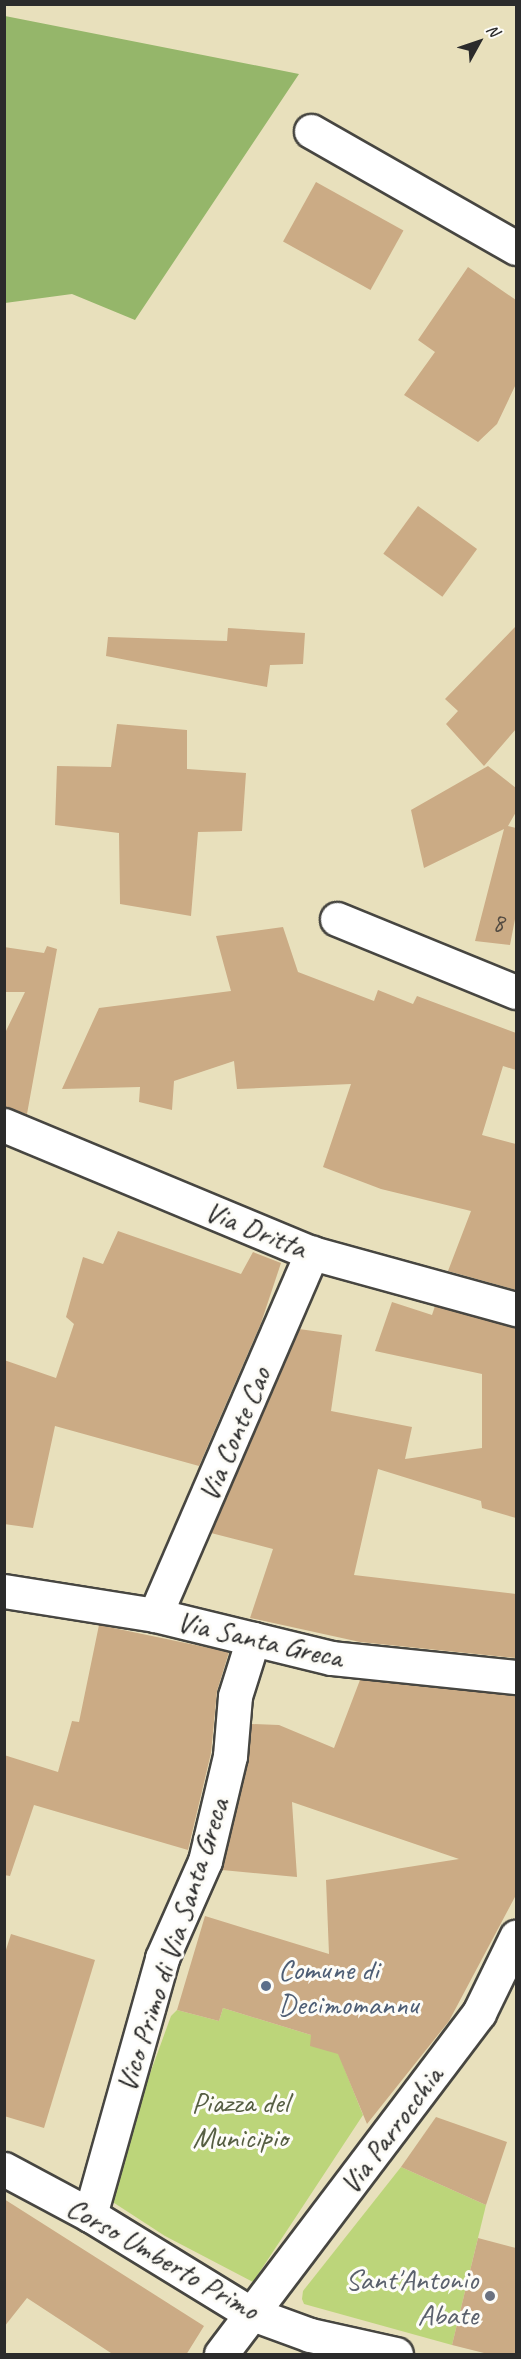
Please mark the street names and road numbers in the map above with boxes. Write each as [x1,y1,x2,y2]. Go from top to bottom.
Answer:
street label: Via Dritta [200,1193,312,1265]
street label: Via Conte Cao [190,1361,278,1507]
street label: Via Santa Greca [174,1603,346,1675]
street label: Vico Primo di Via Santa Greca [107,1793,237,2097]
street label: Via Parrocchia [331,2059,451,2201]
street label: Corso Umberto Primo [60,2188,266,2328]

